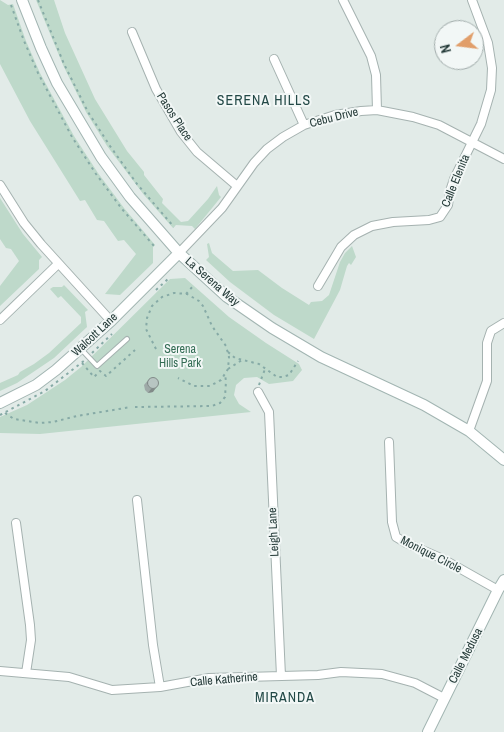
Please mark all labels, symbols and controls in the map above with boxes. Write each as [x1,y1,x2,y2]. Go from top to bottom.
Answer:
north arrow [434,20,484,70]
text: N [436,42,455,55]
street label: Pasos Place [153,90,195,144]
district label: SERENA HILLS [215,93,313,109]
street label: Cebu Drive [308,105,360,131]
street label: Calle Elenita [439,152,473,210]
street label: La Serena Way [182,254,242,310]
street label: Walcott Lane [69,310,121,360]
park label: Serena Hills Park [159,343,201,371]
street label: Leigh Lane [266,507,282,557]
street label: Monique Circle [398,533,464,577]
street label: Calle Medusa [446,626,486,686]
street label: Calle Katherine [190,670,258,690]
district label: MIRANDA [254,690,316,706]

